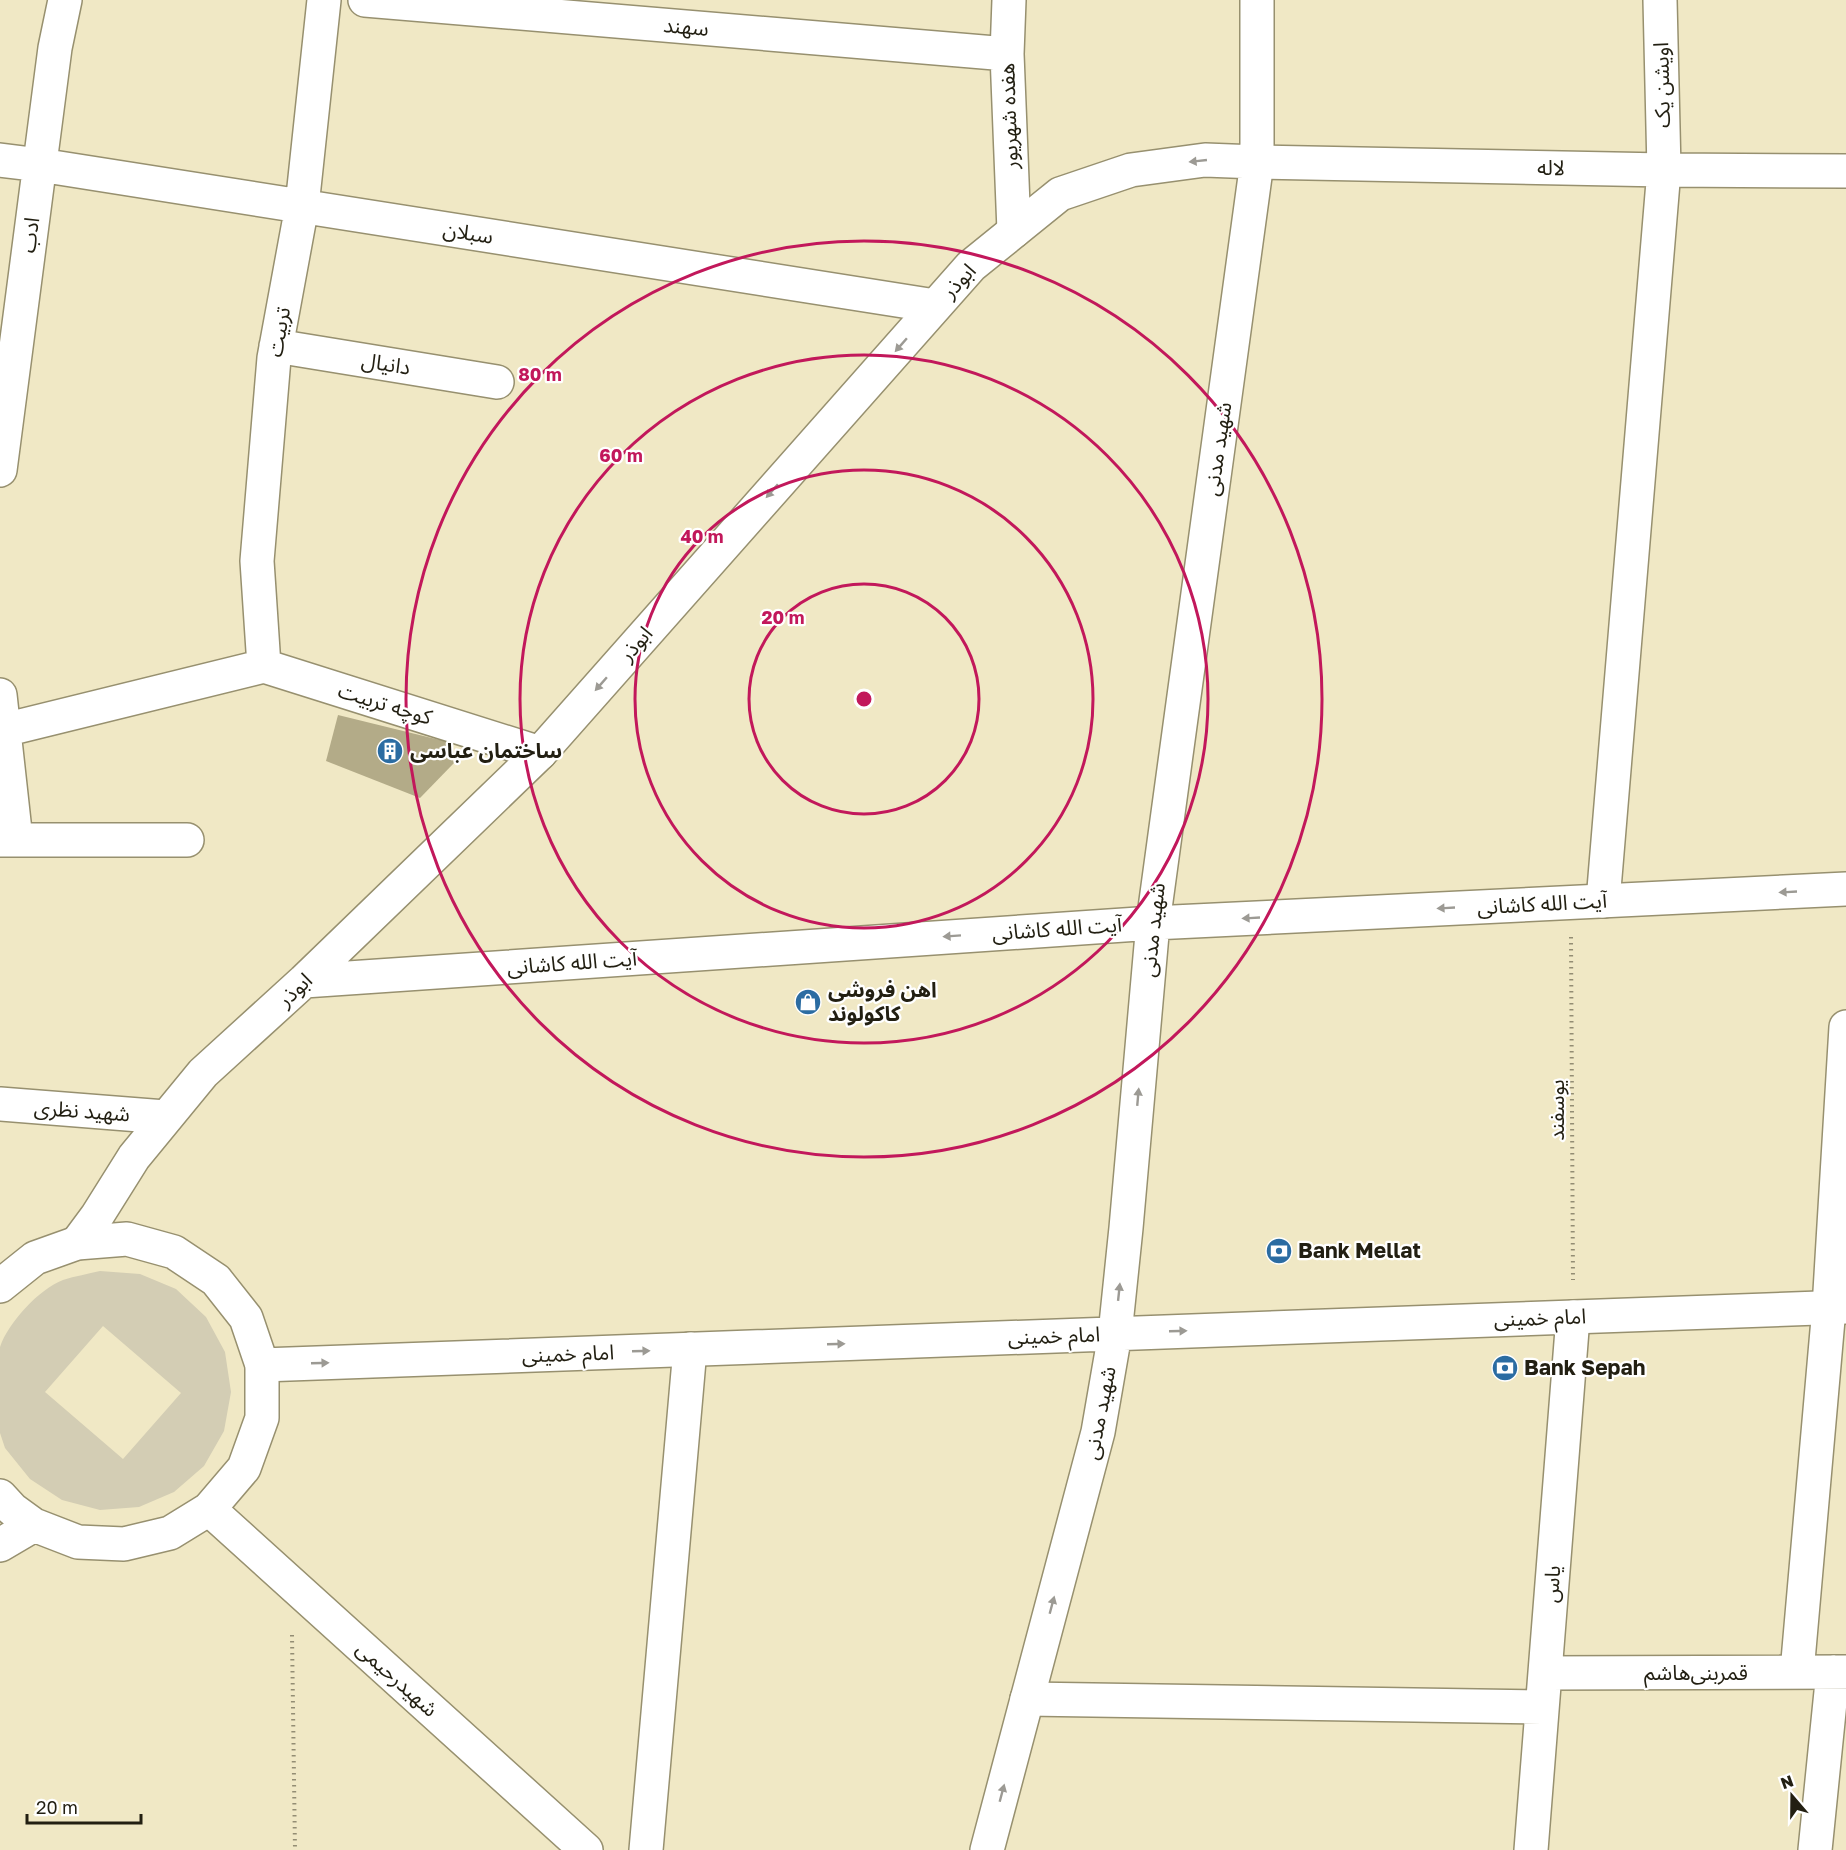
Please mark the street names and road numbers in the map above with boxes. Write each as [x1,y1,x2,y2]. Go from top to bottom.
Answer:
street label: سهند [662,11,710,41]
street label: اویشن یک [1647,42,1675,128]
street label: هفده شهریور [993,63,1023,170]
street label: لاله [1537,154,1565,180]
street label: ادب [14,215,44,254]
street label: سبلان [441,215,495,249]
street label: ابوذر [935,257,981,304]
street label: تربیت [261,305,295,359]
street label: دانیال [360,346,412,380]
street label: شهید مدنی [1198,400,1236,498]
street label: ابوذر [612,620,658,667]
street label: کوچه تربیت [335,676,436,731]
street label: شهید مدنی [1134,881,1170,978]
street label: آیت الله کاشانی [1476,887,1608,919]
street label: آیت الله کاشانی [991,910,1124,946]
street label: آیت الله کاشانی [506,944,639,980]
street label: ابوذر [271,967,317,1013]
street label: یوسفند [1543,1079,1569,1141]
street label: شهید نظری [33,1094,131,1126]
street label: امام خمینی [1493,1302,1587,1336]
street label: امام خمینی [1007,1320,1101,1354]
street label: امام خمینی [521,1338,615,1372]
street label: شهید مدنی [1077,1364,1121,1462]
street label: یاس [1537,1564,1565,1604]
street label: شهیدرحیمی [352,1635,444,1722]
street label: قمربنی‌هاشم [1644,1659,1748,1688]

